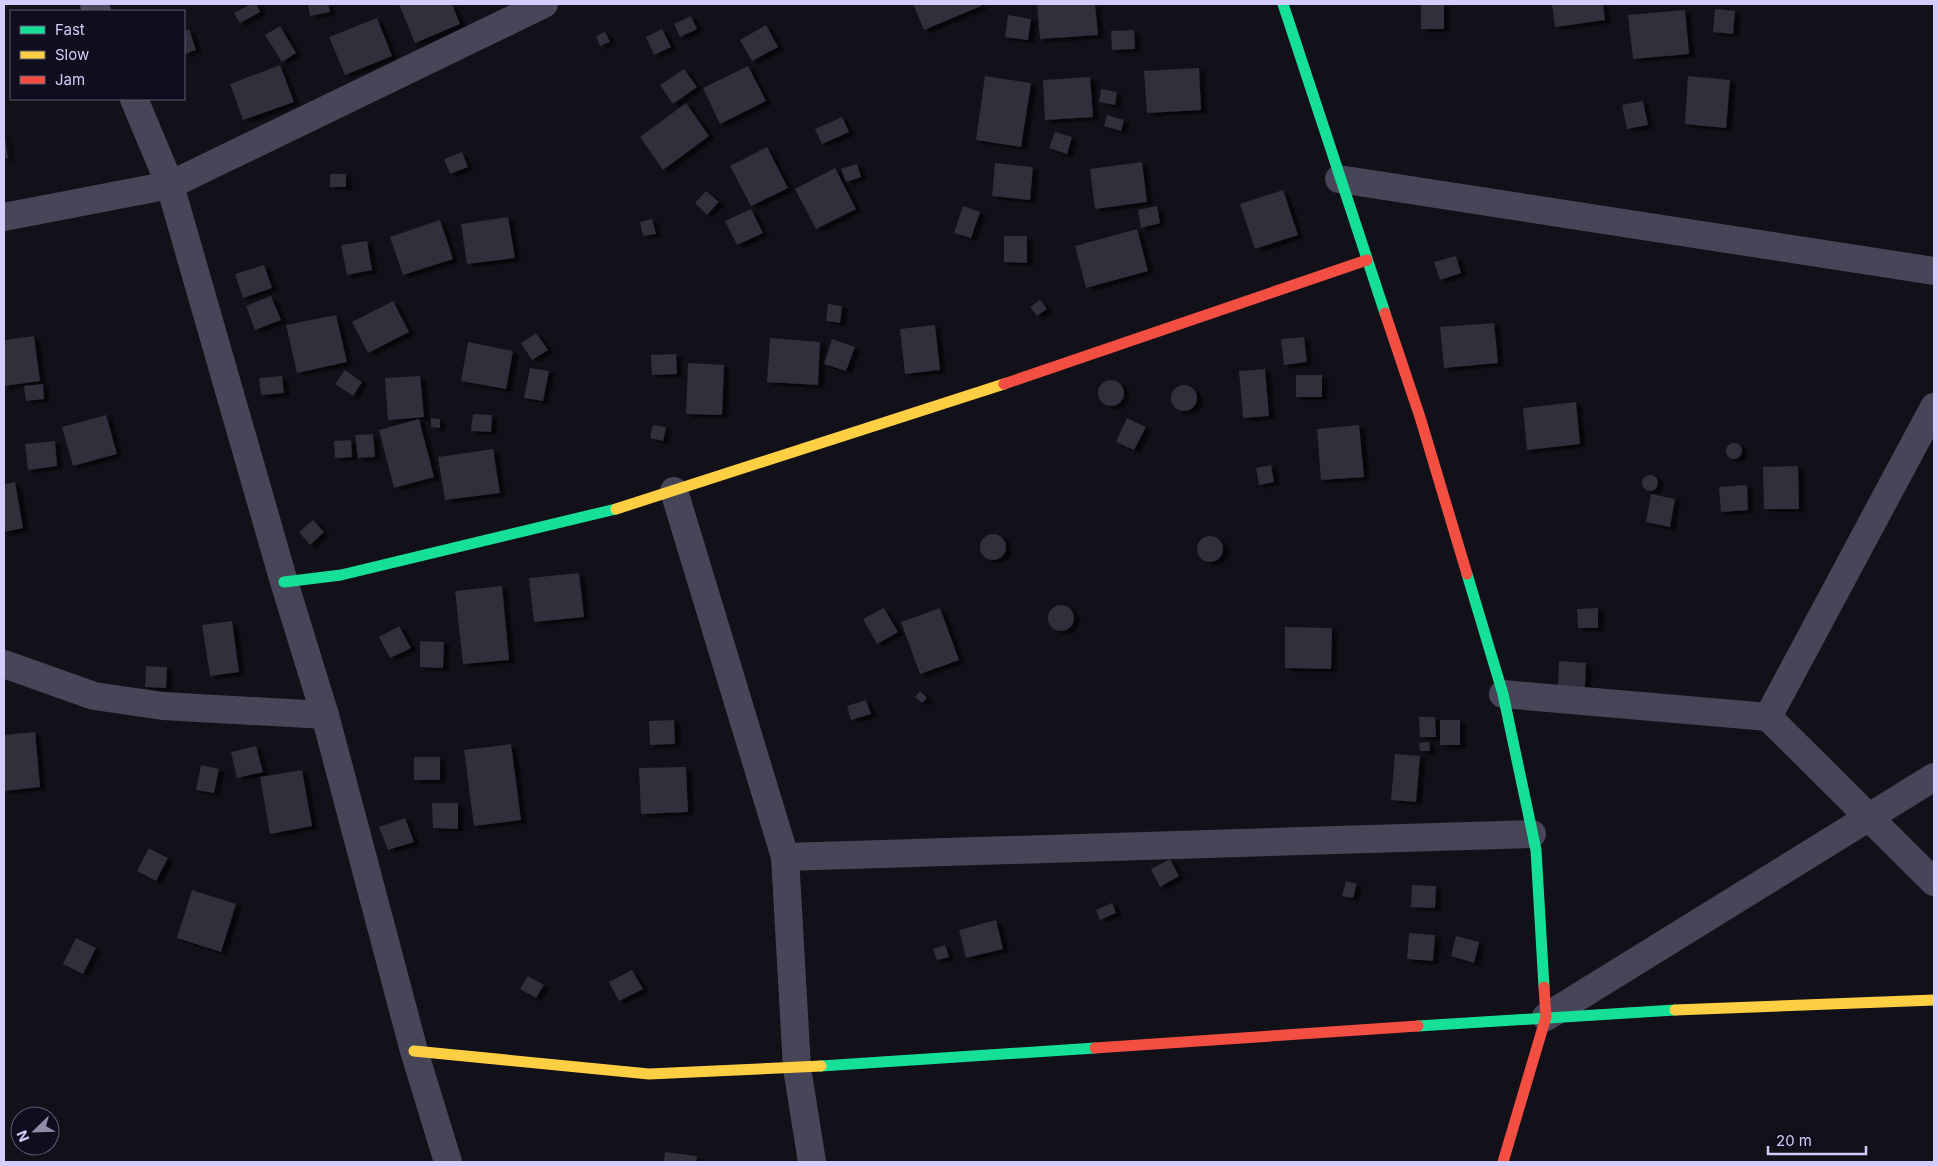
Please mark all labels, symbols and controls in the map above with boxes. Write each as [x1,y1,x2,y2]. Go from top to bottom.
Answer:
legend [10,10,185,100]
text: Fast [55,20,85,39]
text: Slow [55,45,89,64]
text: Jam [55,70,85,89]
north arrow [10,1106,60,1156]
scale bar [1768,1124,1866,1156]
text: N [13,1128,32,1145]
text: 20 m [1776,1131,1812,1150]

